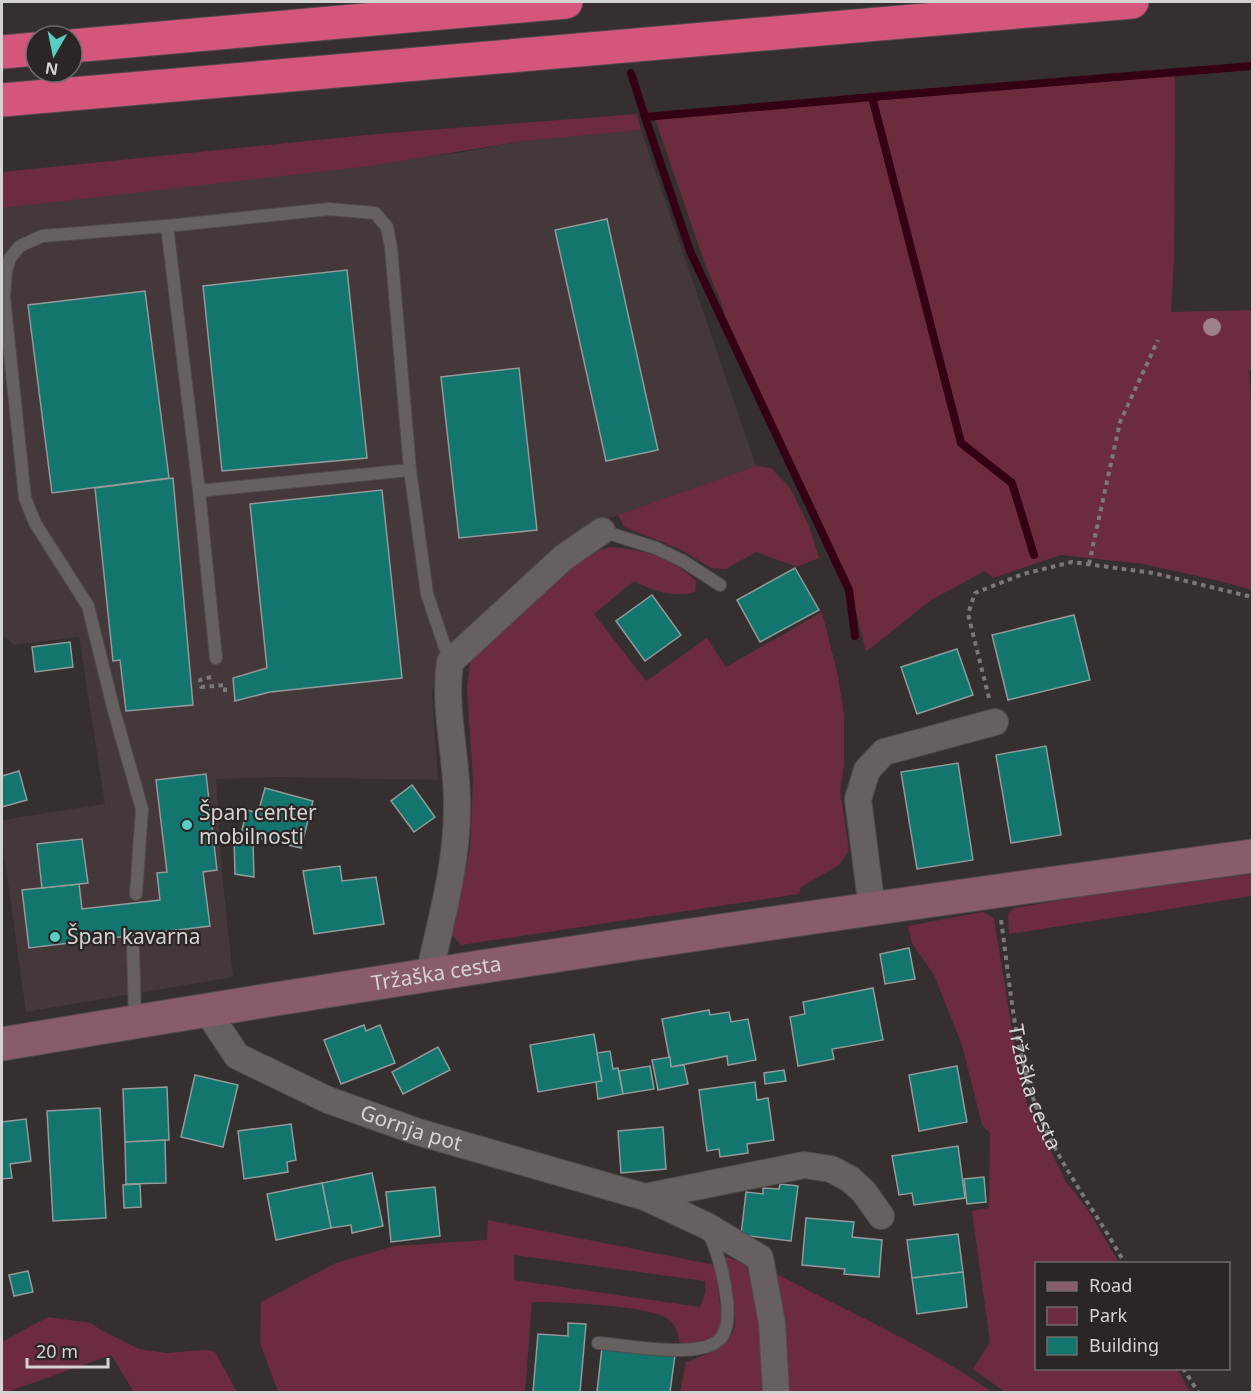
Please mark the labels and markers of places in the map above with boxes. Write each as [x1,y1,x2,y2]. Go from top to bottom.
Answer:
place label: Špan center mobilnosti [199,798,317,850]
marker: Špan center mobilnosti [180,818,194,832]
place label: Špan kavarna [67,922,201,950]
marker: Špan kavarna [48,930,62,944]

